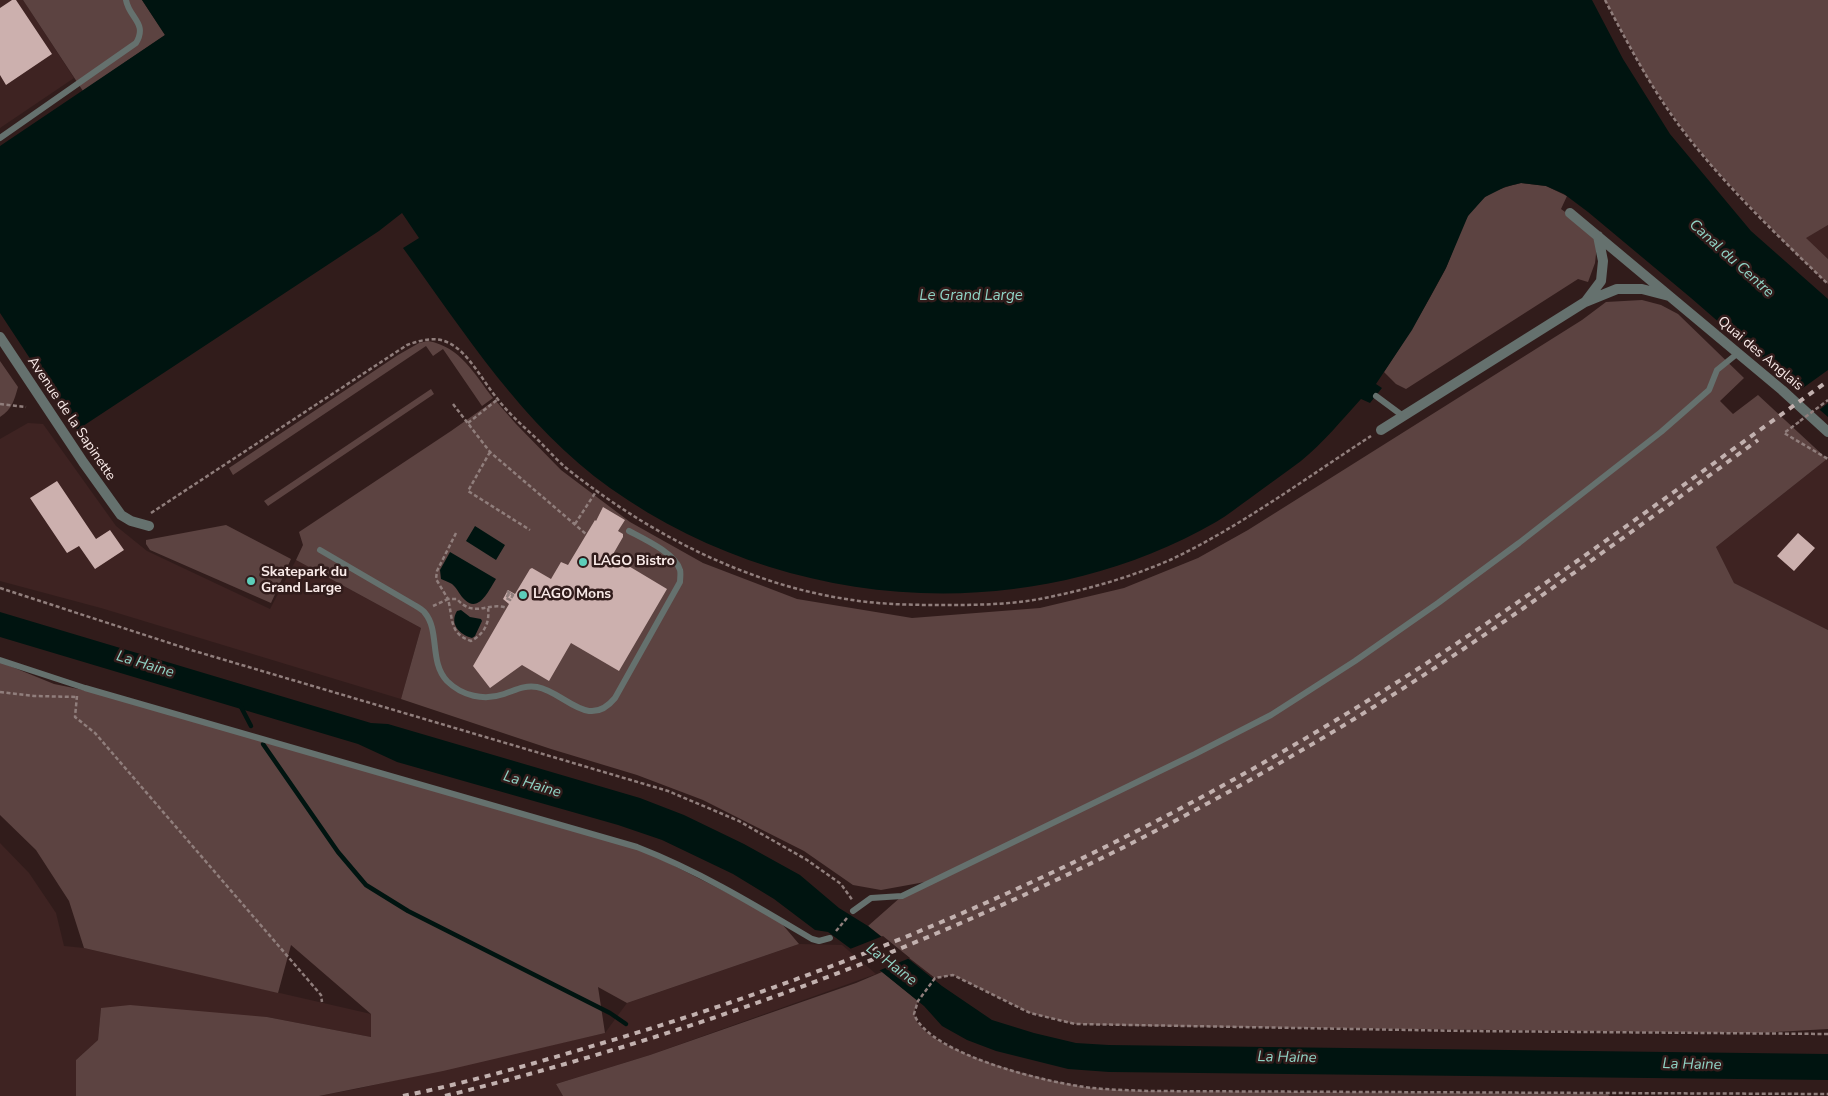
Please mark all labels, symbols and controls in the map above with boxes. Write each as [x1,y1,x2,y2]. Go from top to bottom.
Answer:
water label: Canal du Centre [1685,216,1777,302]
water label: Le Grand Large [919,287,1023,305]
street label: Quai des Anglais [1714,313,1806,395]
street label: Avenue de la Sapinette [23,354,119,484]
place label: LAGO Bistro [593,554,675,570]
marker: LAGO Bistro [577,556,589,568]
place label: Skatepark du Grand Large [261,565,347,598]
marker: Skatepark du Grand Large [245,575,257,587]
place label: LAGO Mons [533,587,611,603]
marker: LAGO Mons [517,589,529,601]
water label: La Haine [114,648,176,682]
water label: La Haine [501,768,563,802]
water label: La Haine [862,940,920,990]
water label: La Haine [1257,1048,1317,1068]
water label: La Haine [1662,1055,1722,1075]

